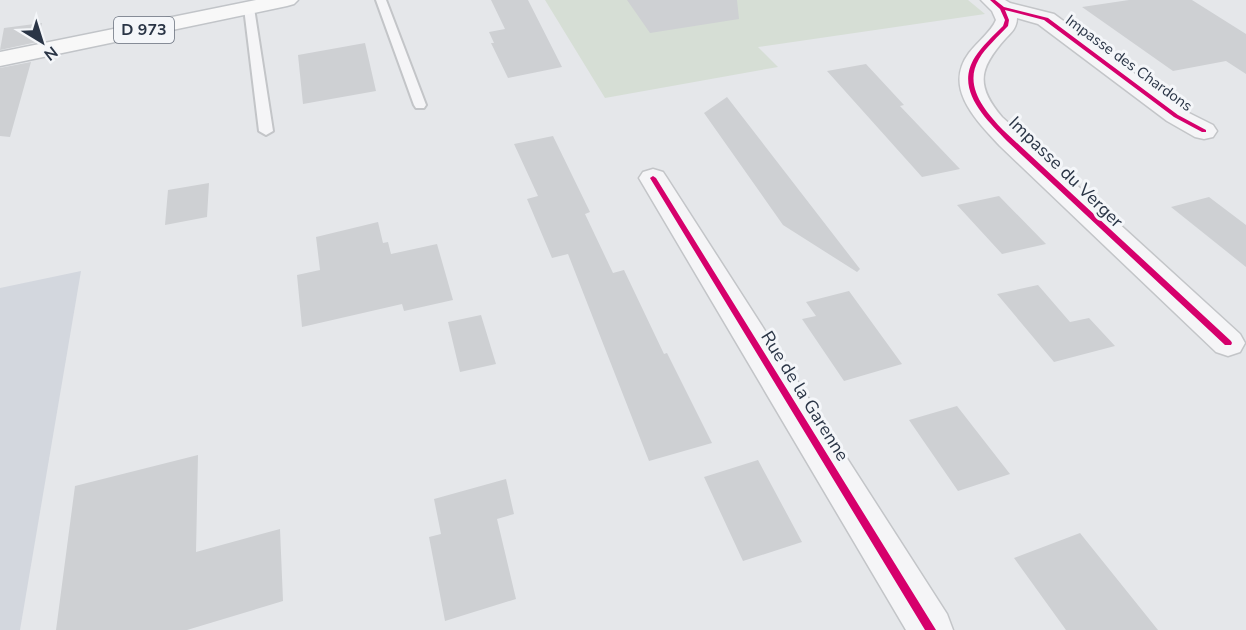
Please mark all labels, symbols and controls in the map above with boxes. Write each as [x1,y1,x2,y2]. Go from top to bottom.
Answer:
street label: Impasse des Chardons [1062,10,1196,116]
north arrow [12,12,72,72]
road number: D 973 [114,17,174,43]
text: N [39,41,62,65]
street label: Impasse du Verger [1003,111,1129,233]
street label: Rue de la Garenne [755,326,855,466]

